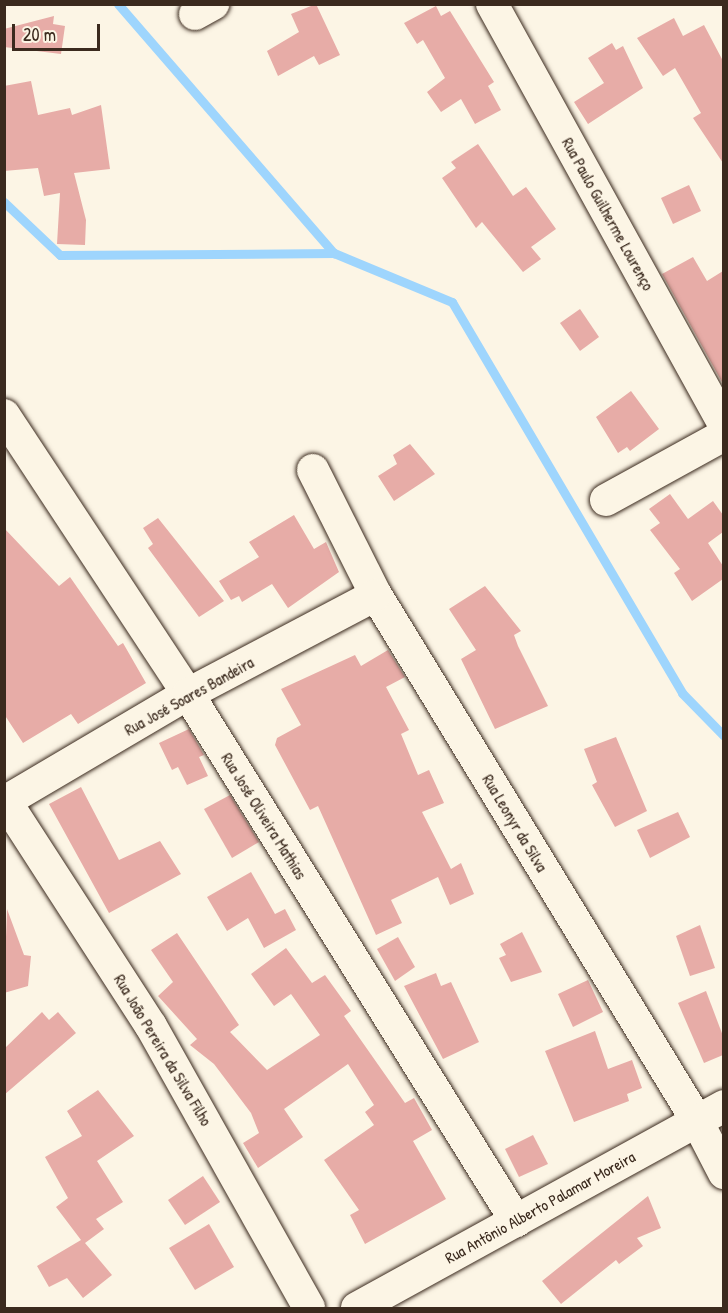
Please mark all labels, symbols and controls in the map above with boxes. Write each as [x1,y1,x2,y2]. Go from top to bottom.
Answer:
scale bar [15,12,104,50]
text: 20 m [23,22,56,47]
street label: Rua Paulo Guilherme Lourenço [558,134,658,294]
street label: Rua José Soares Bandeira [121,652,257,740]
street label: Rua José Oliveira Mathias [217,749,311,883]
street label: Rua Leonyr da Silva [478,771,552,875]
street label: Rua João Pereira da Silva Filho [110,971,216,1129]
street label: Rua Antônio Alberto Palamar Moreira [442,1147,638,1267]

